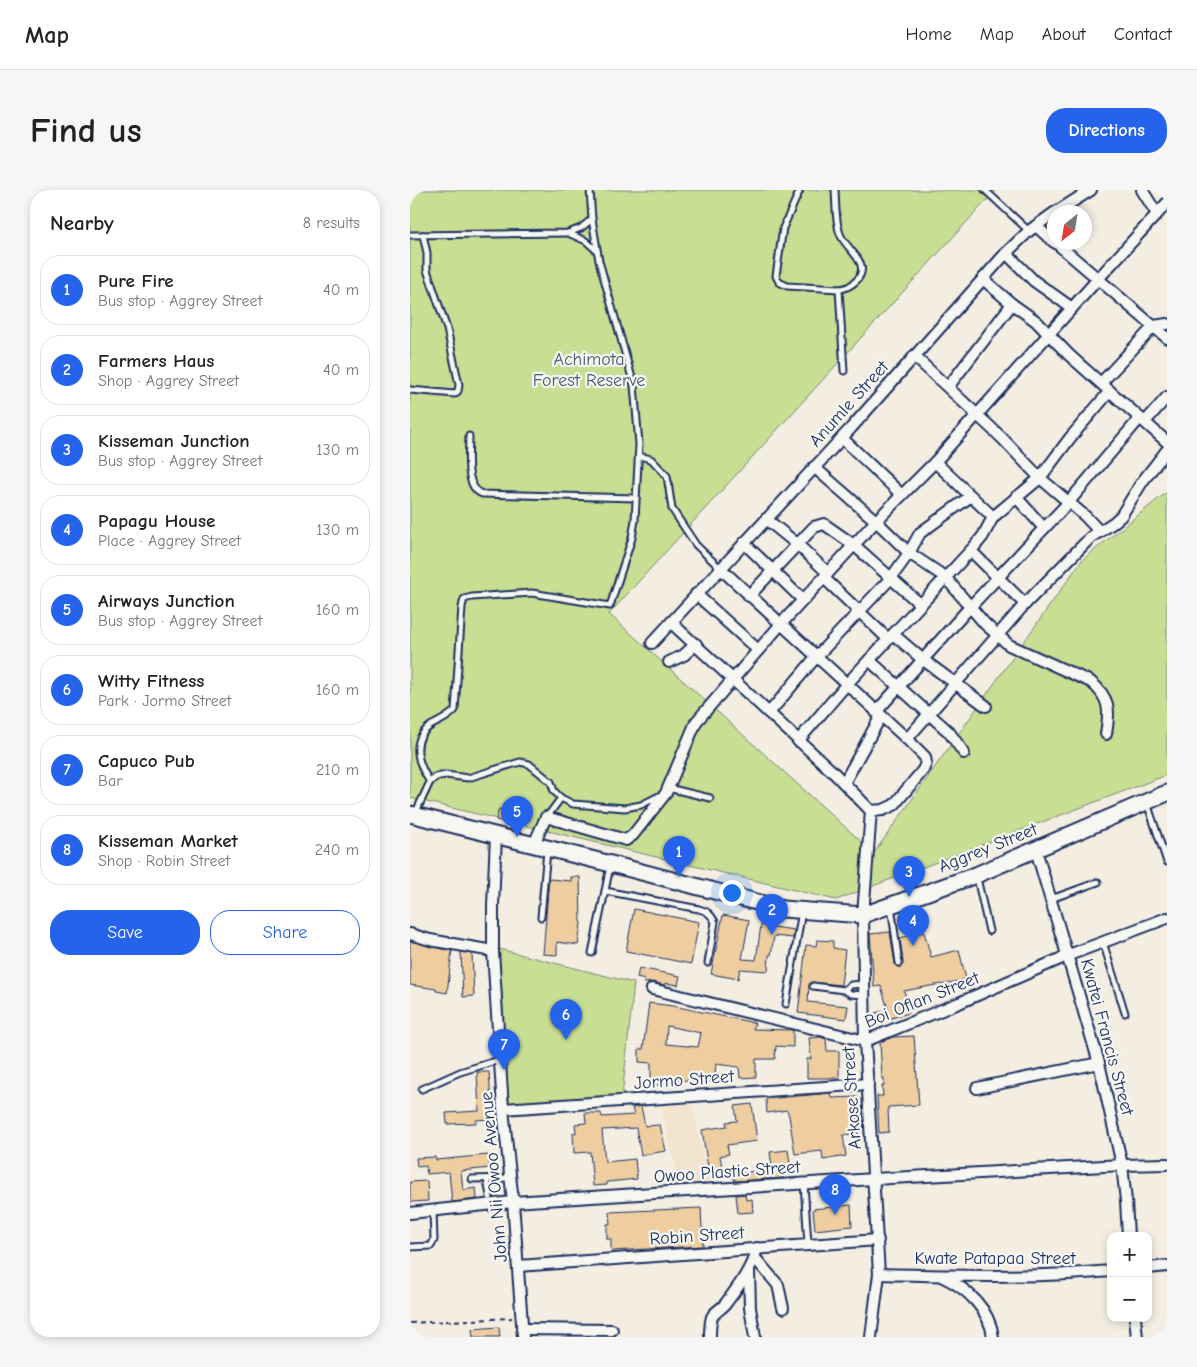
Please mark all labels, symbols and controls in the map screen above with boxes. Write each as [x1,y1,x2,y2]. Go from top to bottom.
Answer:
text: Map [25,21,69,49]
text: Home [905,24,952,45]
text: Map [980,24,1014,45]
text: About [1042,24,1086,45]
text: Contact [1114,24,1172,45]
button: Directions [1046,108,1167,153]
text: Find us [30,110,142,151]
north arrow [1047,205,1092,250]
text: Nearby [50,211,114,235]
text: 8 results [303,214,360,232]
text: Pure Fire [98,270,174,292]
text: 1 [64,281,70,299]
text: 40 m [323,281,359,299]
text: Bus stop · Aggrey Street [98,292,262,310]
park label: Achimota Forest Reserve [533,349,645,391]
text: Farmers Haus [98,350,214,372]
street label: Anumle Street [805,356,894,451]
text: 2 [63,361,71,379]
text: 40 m [323,361,359,379]
text: Shop · Aggrey Street [98,372,239,390]
text: Kisseman Junction [98,430,250,452]
text: 3 [63,441,71,459]
text: 130 m [316,441,359,459]
text: Bus stop · Aggrey Street [98,452,262,470]
text: Papagu House [98,510,215,532]
text: 4 [63,521,71,539]
text: 130 m [316,521,359,539]
text: Place · Aggrey Street [98,532,241,550]
text: Airways Junction [98,590,235,612]
text: 5 [63,601,71,619]
text: 160 m [316,601,359,619]
text: Bus stop · Aggrey Street [98,612,262,630]
text: Witty Fitness [98,670,204,692]
text: 6 [63,681,71,699]
text: 160 m [316,681,359,699]
text: Park · Jormo Street [98,692,231,710]
text: Capuco Pub [98,750,195,772]
text: 7 [63,761,71,779]
text: 210 m [316,761,359,779]
text: Bar [98,772,123,790]
pin: 5 [501,796,533,837]
street label: Aggrey Street [936,818,1041,877]
text: Kisseman Market [98,830,238,852]
pin: 1 [663,836,695,877]
text: 8 [63,841,71,859]
text: 240 m [315,841,359,859]
text: Shop · Robin Street [98,852,230,870]
pin: 3 [893,856,925,897]
your location [719,880,745,906]
pin: 2 [756,894,788,935]
pin: 4 [897,905,929,946]
button: Save [50,910,200,955]
button: Share [210,910,360,955]
street label: Kwatei Francis Street [1076,956,1138,1118]
street label: Boi Oflan Street [862,967,983,1033]
pin: 6 [550,999,582,1040]
pin: 7 [488,1029,520,1070]
street label: Arkose Street [838,1045,866,1150]
street label: Jormo Street [633,1066,736,1094]
street label: John Nii Owoo Avenue [476,1091,512,1263]
street label: Owoo Plastic Street [653,1156,802,1188]
pin: 8 [819,1174,851,1215]
street label: Robin Street [649,1222,746,1250]
map controls [1107,1232,1152,1322]
button: + [1107,1232,1152,1277]
street label: Kwate Patapaa Street [914,1248,1076,1269]
button: − [1107,1277,1152,1322]

